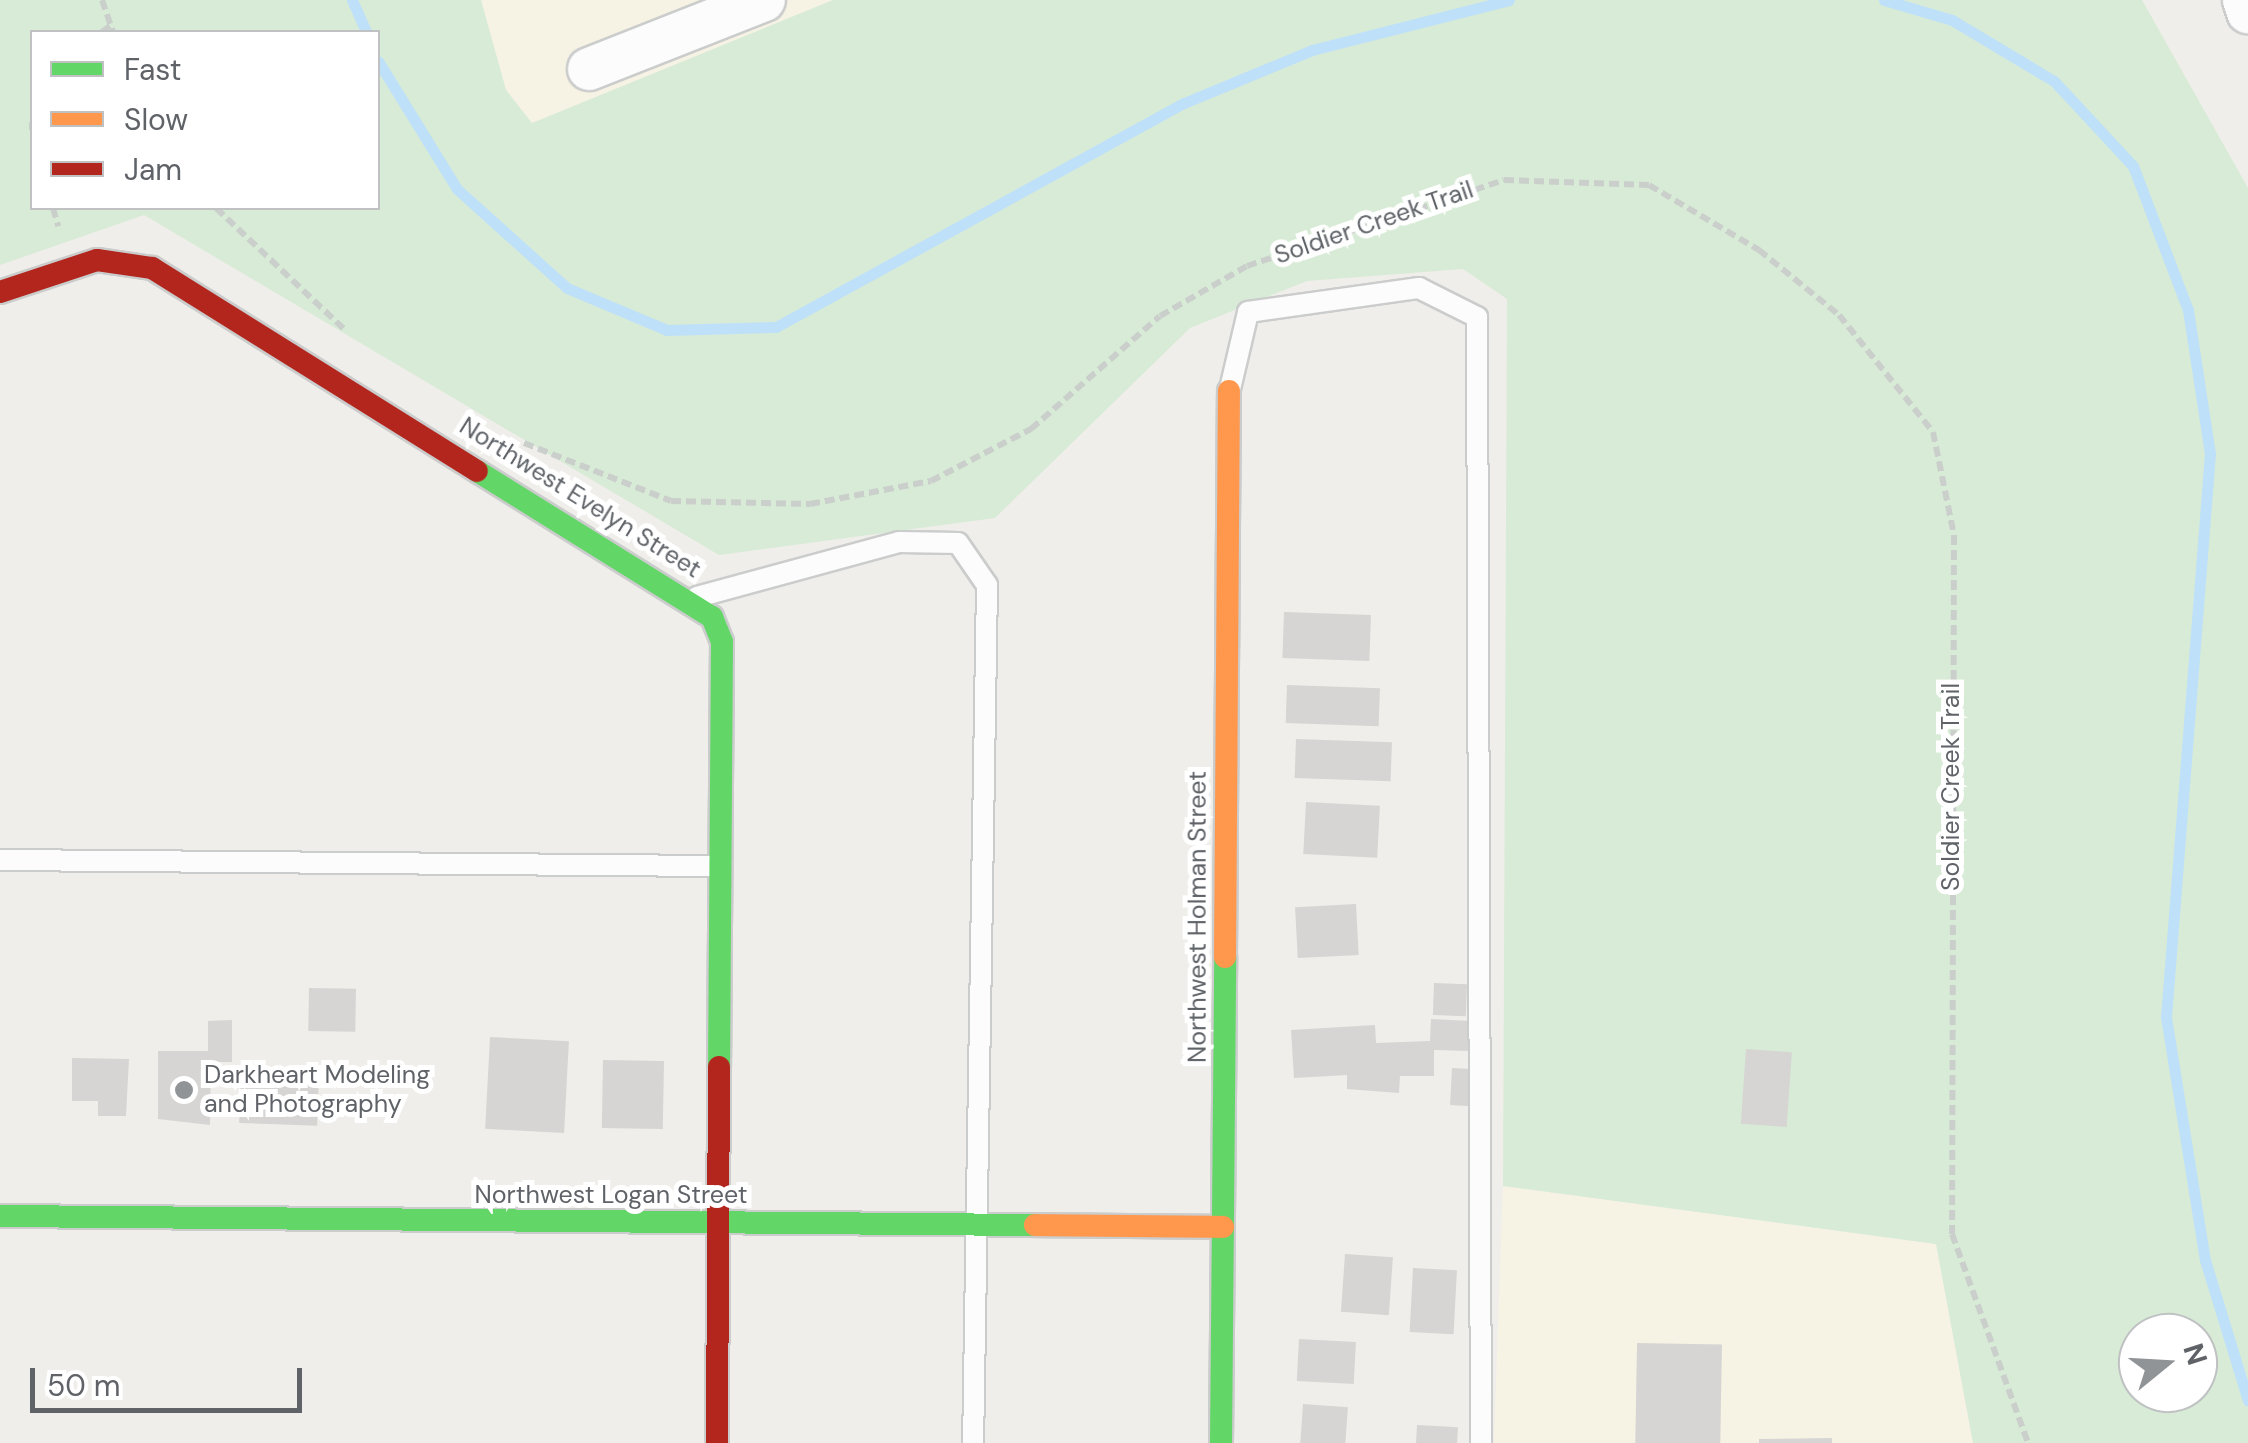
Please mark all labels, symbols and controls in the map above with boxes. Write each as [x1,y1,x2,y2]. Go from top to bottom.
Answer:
legend [30,30,380,210]
text: Fast [124,50,182,89]
text: Slow [124,100,188,139]
text: Jam [124,150,182,189]
street label: Soldier Creek Trail [1271,175,1477,271]
street label: Northwest Evelyn Street [454,411,706,585]
street label: Soldier Creek Trail [1936,683,1966,891]
street label: Northwest Holman Street [1183,771,1213,1063]
place label: Darkheart Modeling and Photography [204,1061,430,1120]
marker: Darkheart Modeling and Photography [173,1079,195,1101]
street label: Northwest Logan Street [474,1180,748,1210]
north arrow [2118,1313,2218,1413]
text: N [2174,1339,2216,1370]
scale bar [35,1348,308,1410]
text: 50 m [47,1366,121,1405]

